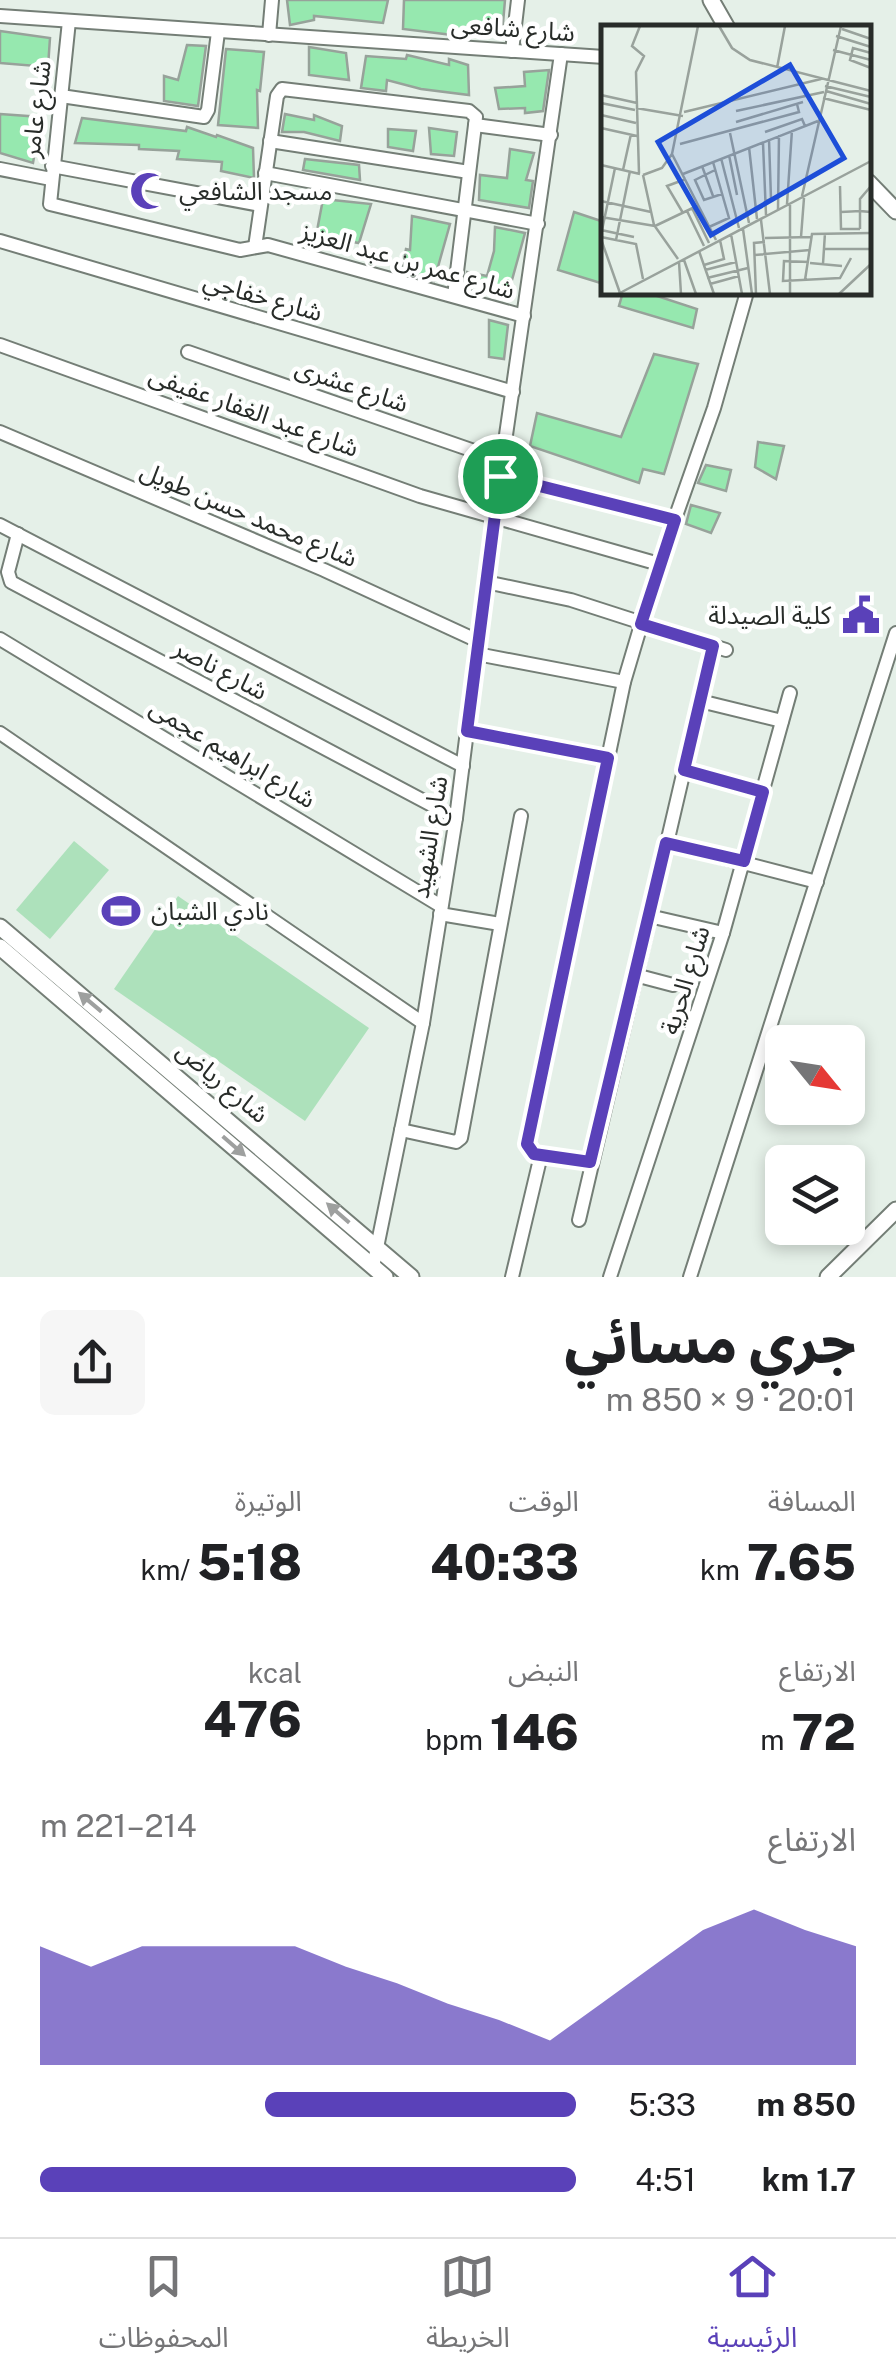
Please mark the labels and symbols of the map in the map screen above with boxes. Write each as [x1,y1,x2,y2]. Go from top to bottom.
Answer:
street label: شارع شافعى [450,9,576,51]
inset map [601,25,871,295]
street label: شارع عامر [15,59,61,161]
mosque icon: مسجد الشافعي [128,170,170,212]
place label: مسجد الشافعي [179,176,332,211]
street label: شارع عمر بن عبد العزيز [295,215,519,309]
street label: شارع خفاجي [199,265,326,332]
street label: شارع عشرى [290,352,412,422]
street label: شارع عبد الغفار عفيفى [144,359,363,467]
pin [458,434,543,519]
street label: شارع محمد حسن طويل [135,455,362,577]
public building icon: كلية الصيدلة [840,594,882,636]
place label: كلية الصيدلة [708,600,832,630]
street label: شارع ناصر [166,632,273,710]
street label: شارع ابراهيم عجمى [142,692,321,819]
street label: شارع الشهيد [405,774,457,901]
sports icon: نادي الشبان [100,890,142,932]
place label: نادي الشبان [151,896,269,931]
street label: شارع الحرية [654,922,720,1039]
one-way arrow [77,992,102,1014]
north arrow [765,1025,865,1125]
street label: شارع رياض [168,1035,275,1132]
one-way arrow [222,1134,247,1156]
one-way arrow [325,1202,350,1224]

